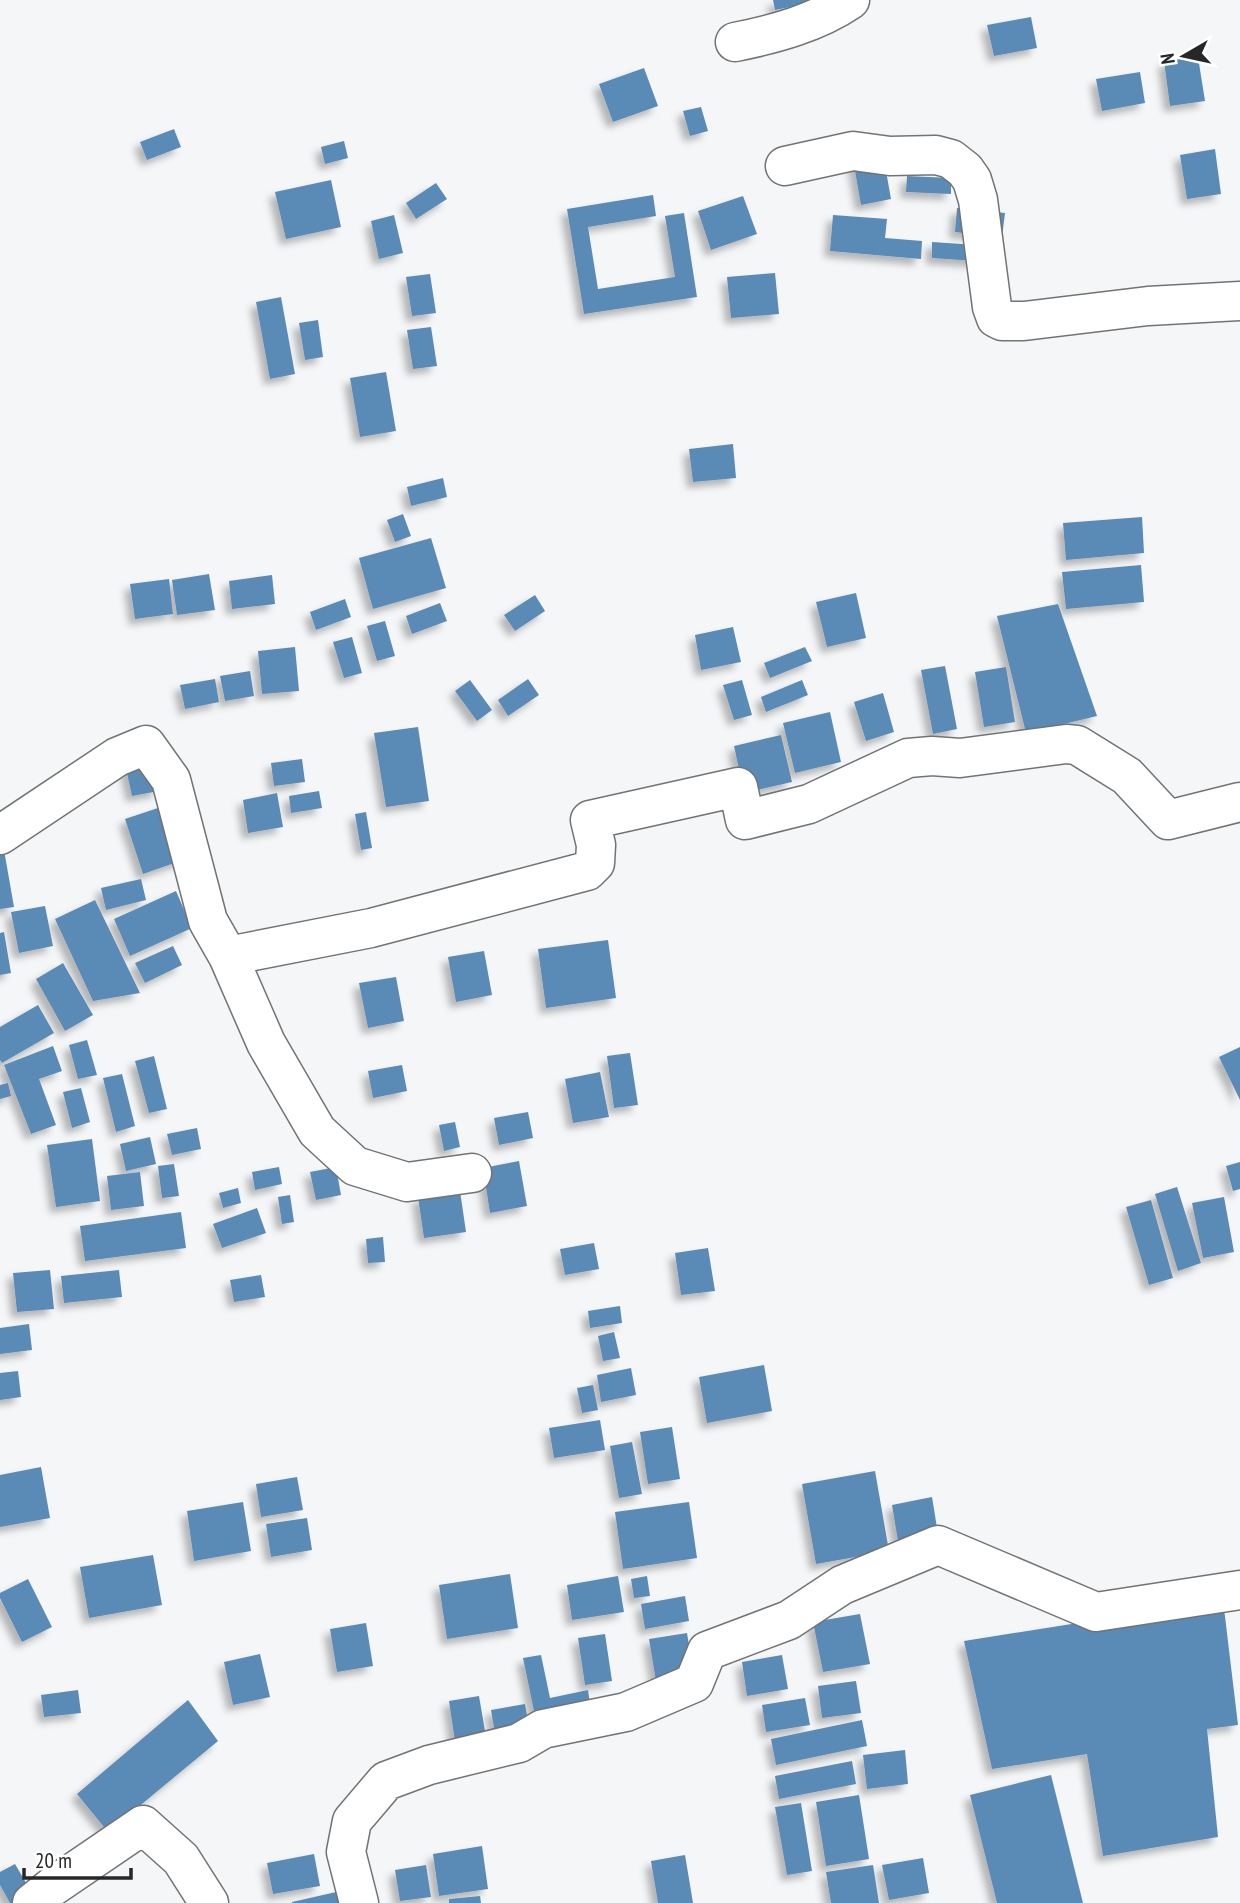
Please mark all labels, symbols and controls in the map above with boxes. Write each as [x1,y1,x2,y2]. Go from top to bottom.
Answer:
north arrow [1149,21,1219,91]
text: N [1155,52,1180,66]
scale bar [24,1836,131,1880]
text: 20 m [35,1847,72,1874]

